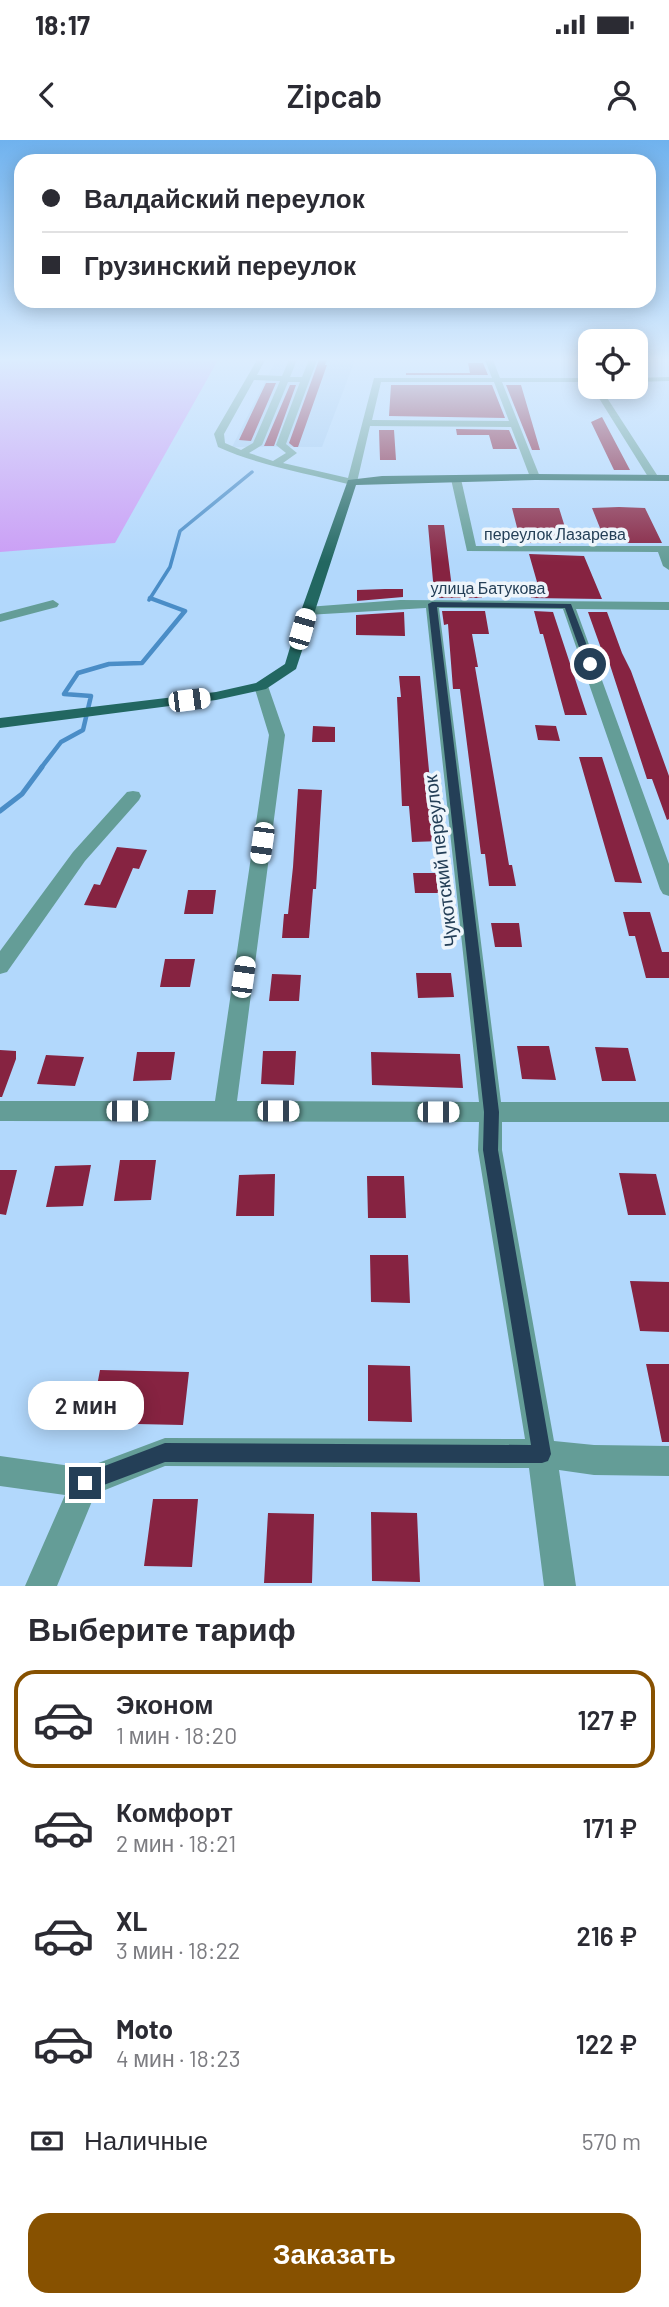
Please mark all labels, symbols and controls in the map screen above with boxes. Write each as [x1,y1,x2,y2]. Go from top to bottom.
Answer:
text: 18:17 [35,9,90,40]
icon: back [28,76,66,114]
text: Zipcab [287,76,382,114]
icon: person [603,76,641,114]
text: Валдайский переулок [84,182,365,213]
text: Грузинский переулок [84,249,356,280]
map controls [578,329,648,399]
button: locate [578,329,648,399]
street label: переулок Лазарева [484,524,626,543]
street label: улица Батукова [430,578,546,597]
car [287,606,318,652]
route start [574,648,606,680]
car [167,687,212,713]
street label: Чукотский переулок [418,773,462,948]
car [249,821,276,865]
car [230,955,257,999]
car [107,1101,149,1122]
car [258,1101,300,1122]
car [418,1102,460,1123]
callout: 2 мин [27,1382,143,1430]
text: 2 мин [55,1391,117,1419]
route end [69,1467,101,1499]
text: Выберите тариф [28,1609,296,1647]
icon: car [32,1688,95,1751]
text: Эконом [116,1688,214,1719]
text: 127 ₽ [577,1704,637,1735]
text: 1 мин · 18:20 [116,1721,237,1749]
icon: car [32,1796,95,1859]
text: Комфорт [116,1796,233,1827]
text: 171 ₽ [582,1812,637,1843]
text: 2 мин · 18:21 [116,1829,236,1857]
icon: car [32,1904,95,1967]
text: XL [116,1905,147,1936]
text: 216 ₽ [577,1920,637,1951]
text: 3 мин · 18:22 [116,1936,240,1964]
icon: car [32,2012,95,2075]
text: Moto [116,2013,173,2044]
text: 122 ₽ [576,2028,637,2059]
text: 4 мин · 18:23 [116,2044,241,2072]
icon: cash [28,2122,66,2160]
text: Наличные [84,2124,208,2155]
text: 570 m [582,2127,641,2155]
button: Заказать [28,2213,641,2293]

